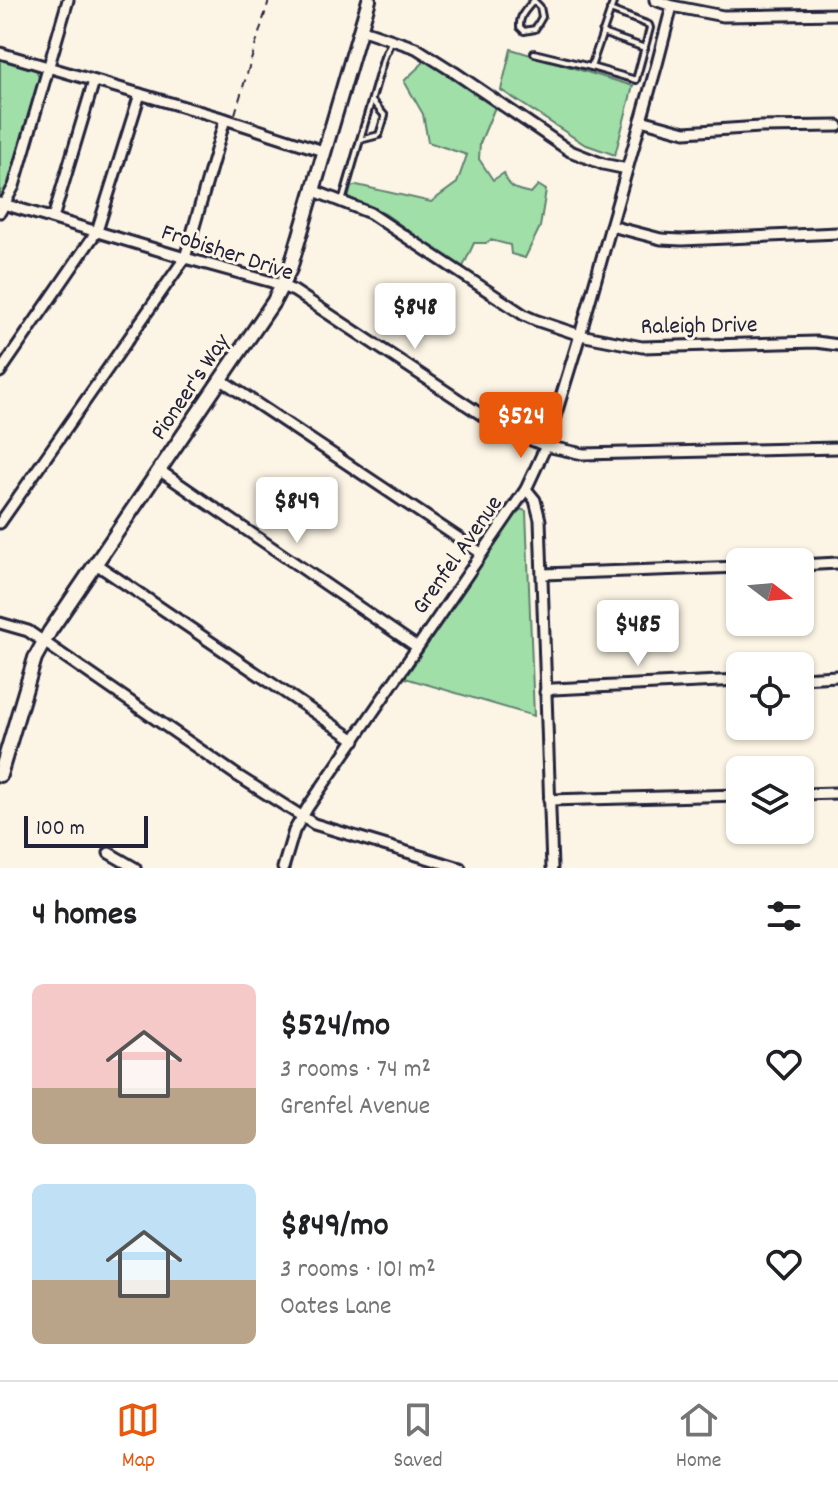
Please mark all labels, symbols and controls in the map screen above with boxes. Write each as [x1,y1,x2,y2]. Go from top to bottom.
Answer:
street label: Frobisher Drive [156,216,298,291]
pin: $848 [368,283,462,351]
text: $848 [393,290,437,327]
street label: Raleigh Drive [640,309,758,345]
street label: Pioneer's Way [143,326,240,448]
pin: $524 [474,392,568,460]
text: $524 [497,399,545,436]
pin: $849 [250,477,344,545]
text: $849 [274,484,320,521]
street label: Grenfel Avenue [405,489,512,622]
north arrow [726,548,814,636]
map controls [726,548,814,844]
pin: $485 [591,600,685,668]
text: $485 [615,607,661,644]
button: locate [726,652,814,740]
button: layers [726,756,814,844]
scale bar [24,812,148,848]
text: 100 m [36,814,85,845]
text: 4 homes [32,892,137,941]
icon: filters [762,894,806,938]
text: $524/mo [280,1003,390,1052]
icon: home [96,1016,192,1112]
icon: heart [762,1042,806,1086]
text: 3 rooms · 74 m² [280,1052,431,1089]
text: Grenfel Avenue [280,1089,430,1126]
text: $849/mo [280,1203,389,1252]
icon: home [96,1216,192,1312]
icon: heart [762,1242,806,1286]
text: 3 rooms · 101 m² [280,1252,436,1289]
text: Oates Lane [280,1289,391,1326]
tab: Map [116,1398,160,1477]
tab: Saved [393,1398,443,1477]
tab: Home [676,1398,721,1477]

